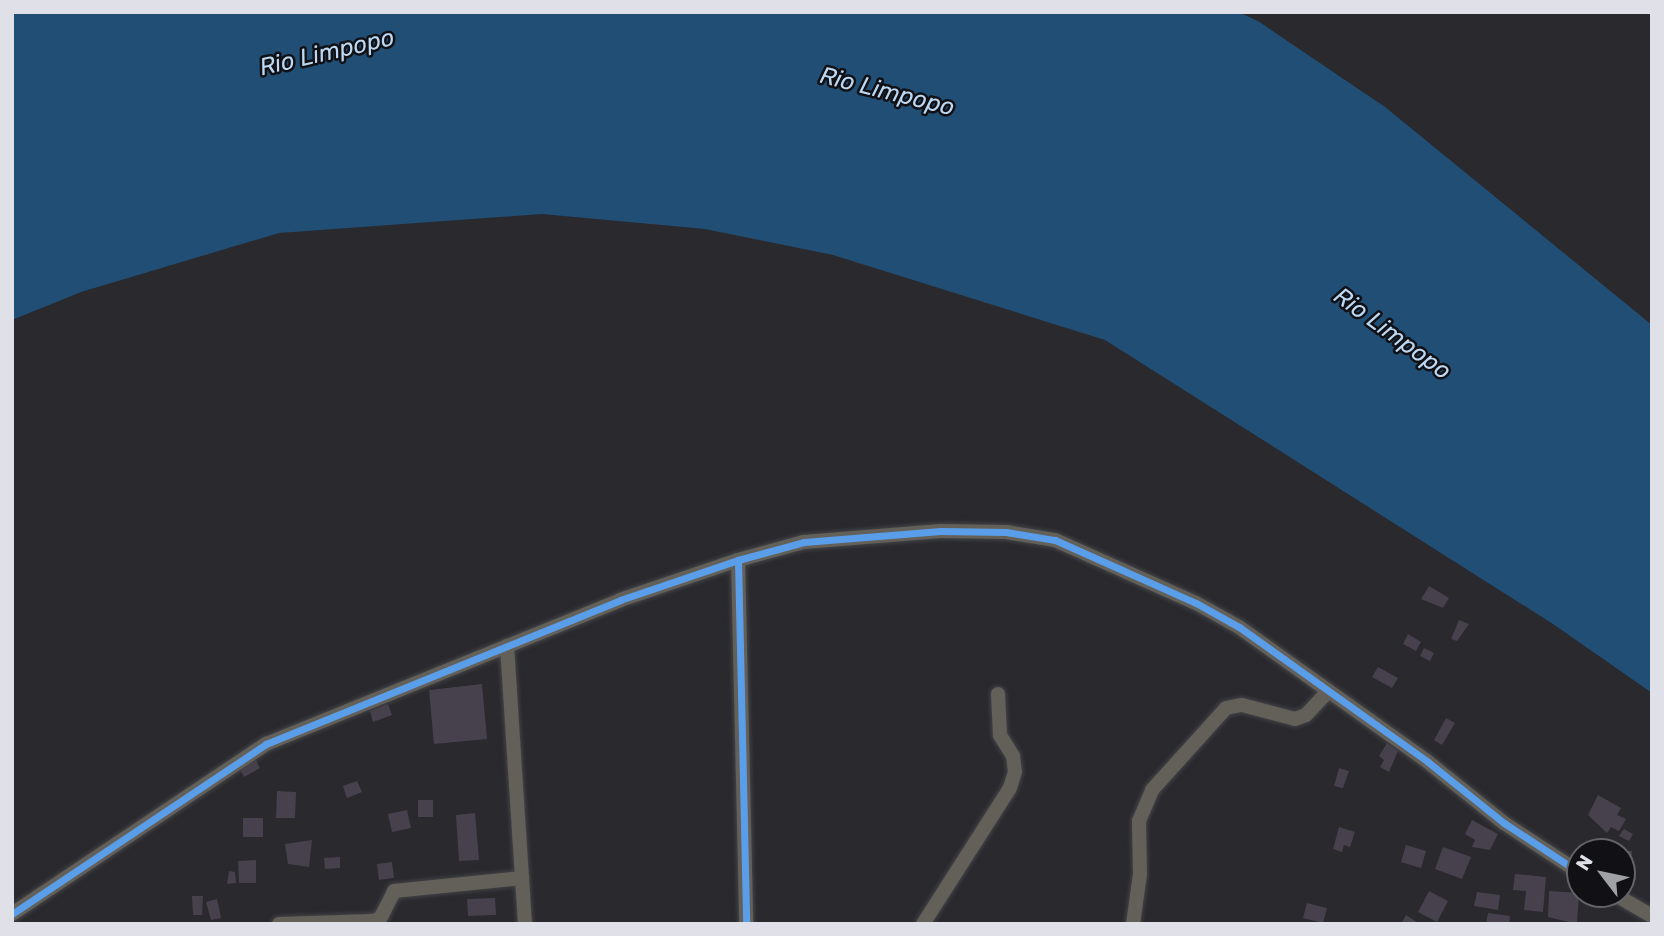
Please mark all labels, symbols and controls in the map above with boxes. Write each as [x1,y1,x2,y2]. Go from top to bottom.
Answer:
water label: Rio Limpopo [257,23,397,83]
water label: Rio Limpopo [817,61,957,123]
water label: Rio Limpopo [1328,282,1456,386]
north arrow [1566,838,1636,908]
text: N [1571,851,1598,875]

